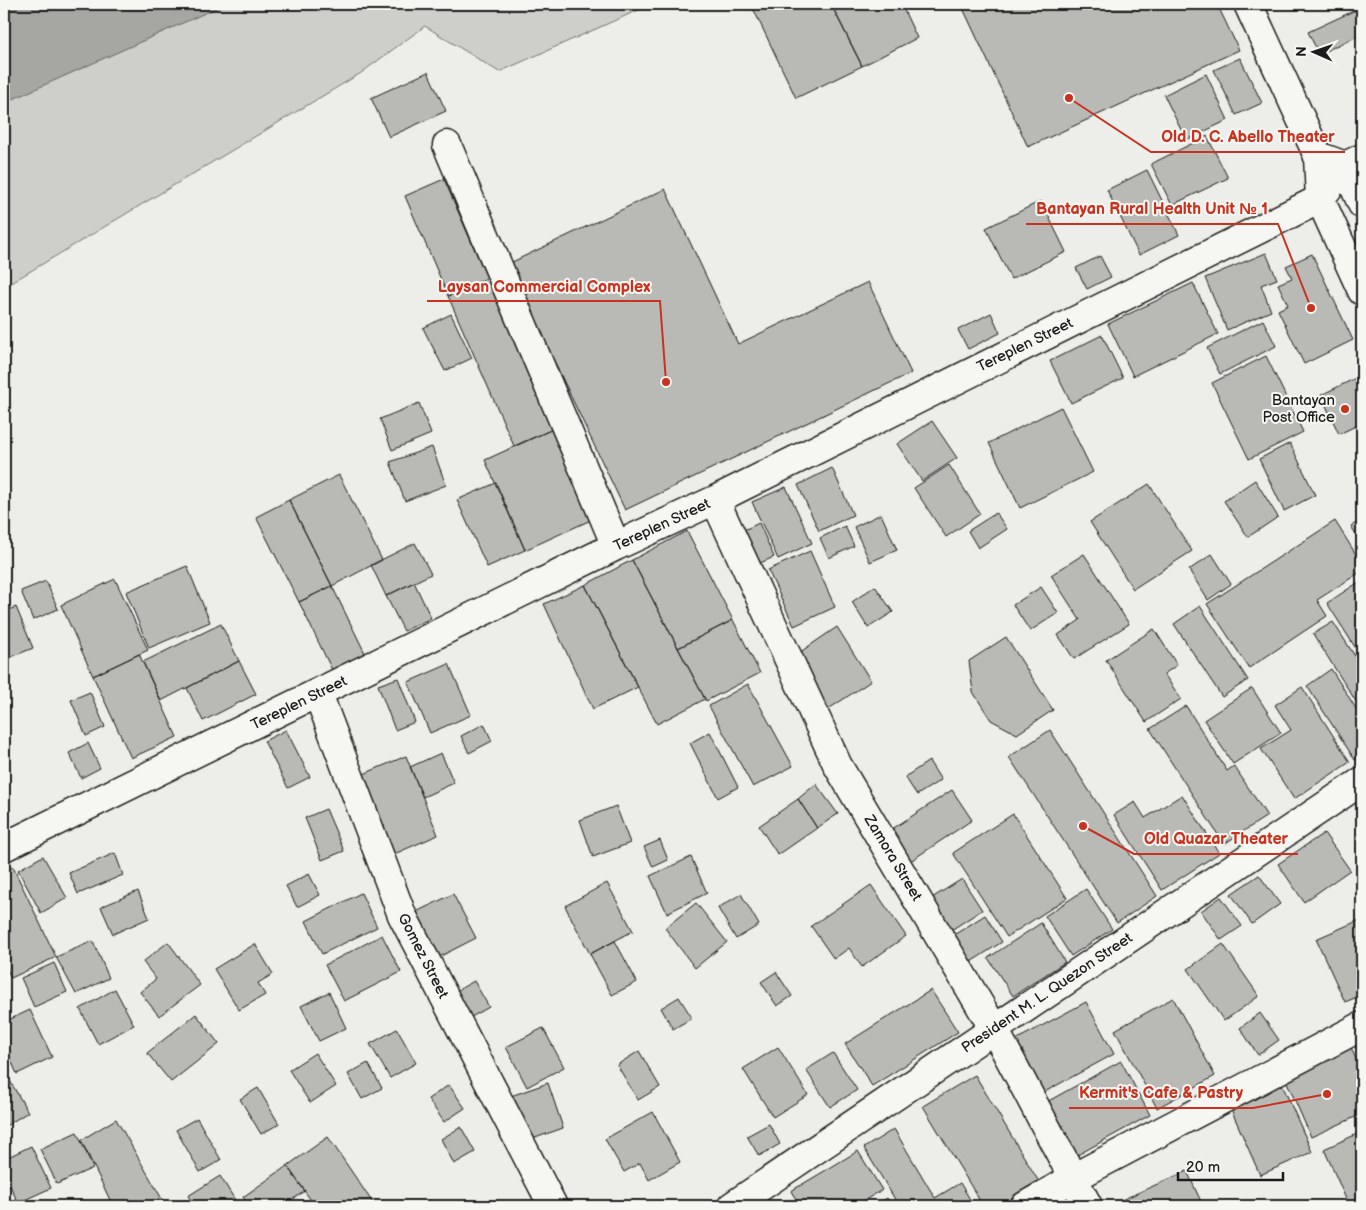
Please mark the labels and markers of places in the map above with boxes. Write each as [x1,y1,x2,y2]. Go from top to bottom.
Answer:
callout: Old D. C. Abello Theater [1151,121,1345,152]
callout: Bantayan Rural Health Unit № 1 [1026,193,1278,224]
callout: Laysan Commercial Complex [427,270,660,301]
place label: Bantayan Post Office [1263,391,1335,427]
marker: Bantayan Post Office [1339,403,1351,415]
callout: Old Quazar Theater [1134,823,1298,854]
callout: Kermit's Cafe & Pastry [1069,1077,1253,1108]

